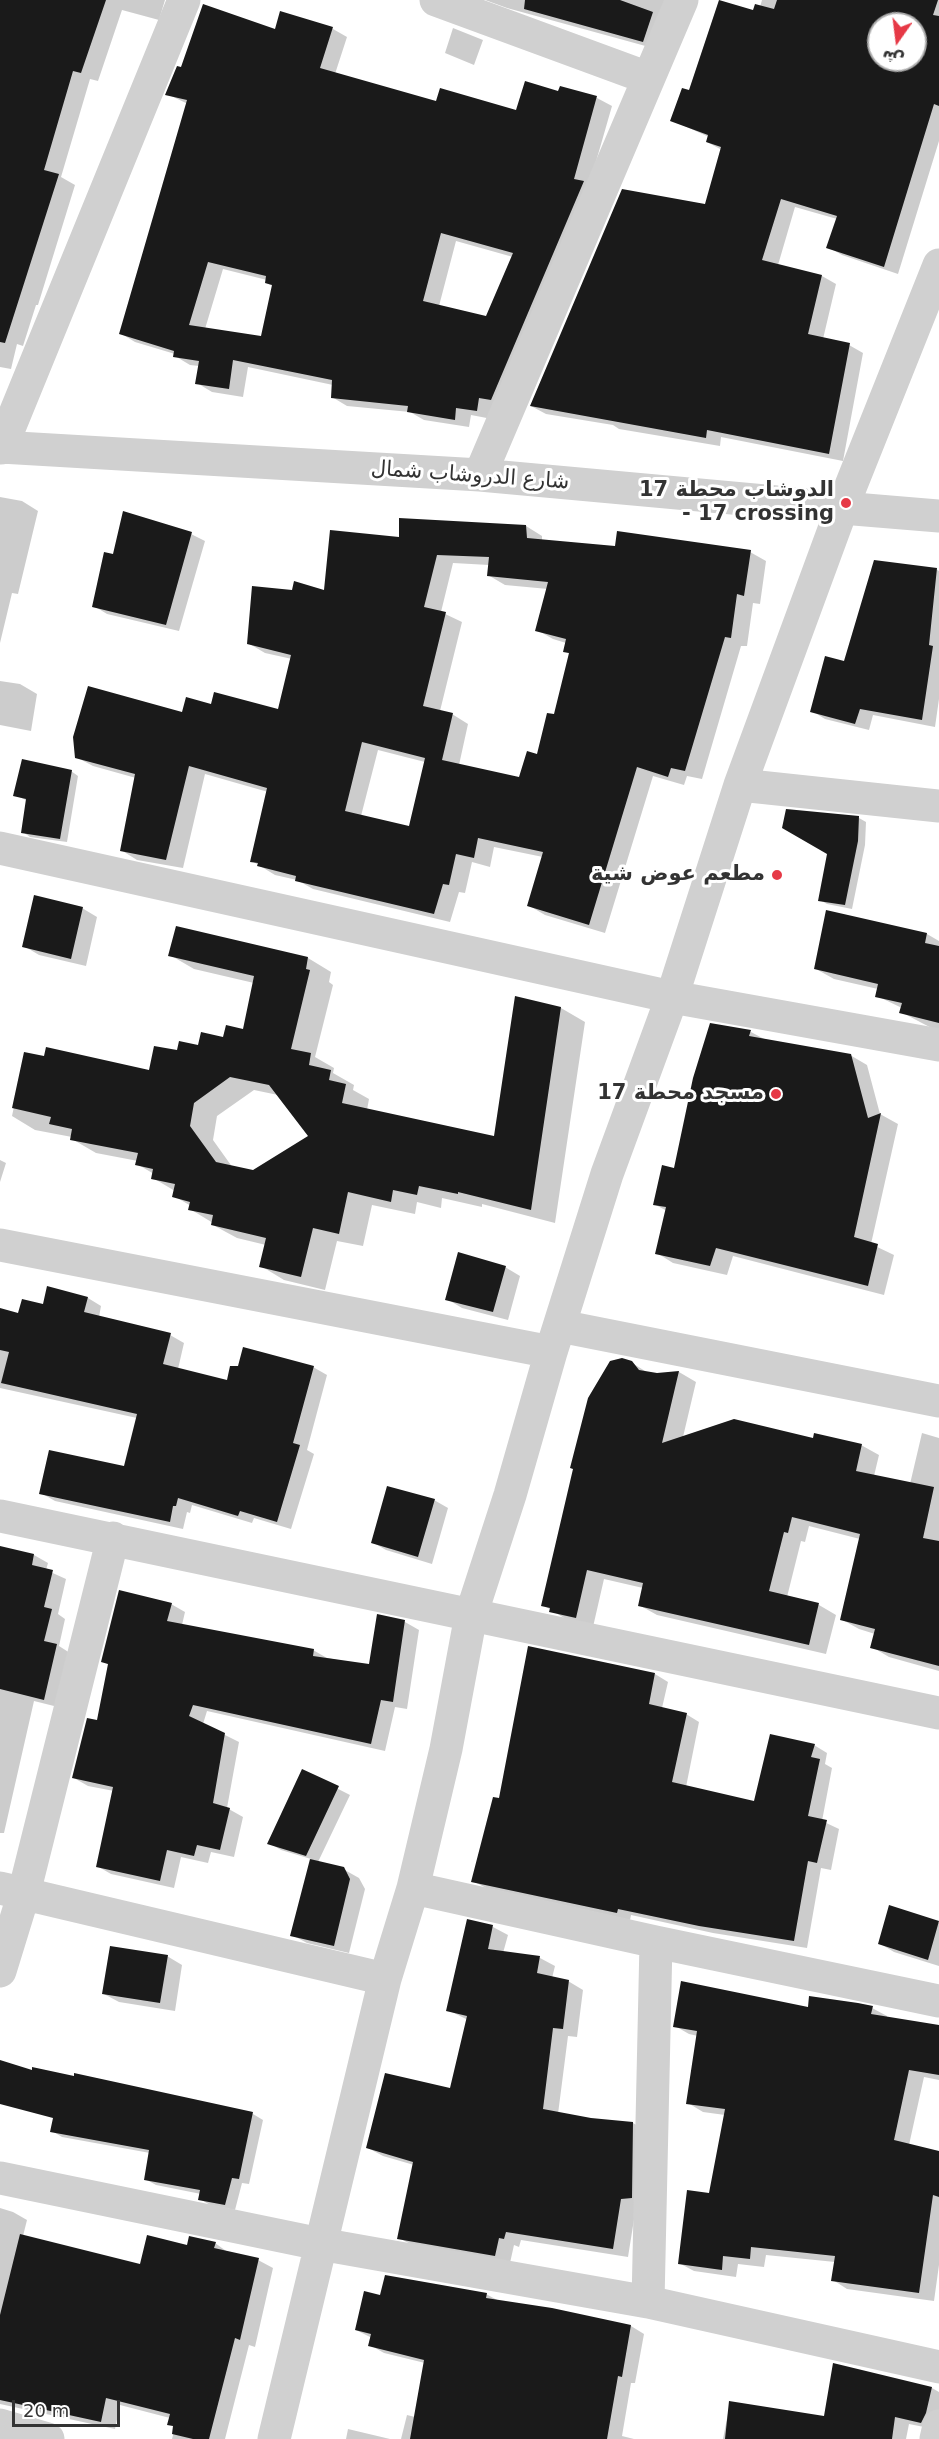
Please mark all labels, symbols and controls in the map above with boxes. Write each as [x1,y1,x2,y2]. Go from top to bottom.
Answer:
north arrow [867,12,927,72]
text: ش [880,46,906,70]
street label: شارع الدروشاب شمال [370,457,570,495]
place label: الدوشاب محطة 17 - 17 crossing [639,478,834,528]
marker: الدوشاب محطة 17 - 17 crossing [839,496,853,510]
place label: مطعم عوض شية [591,862,765,888]
marker: مطعم عوض شية [770,868,784,882]
place label: مسجد محطة 17 [597,1081,764,1107]
marker: مسجد محطة 17 [769,1087,783,1101]
scale bar [15,2388,123,2426]
text: 20 m [23,2400,69,2421]

